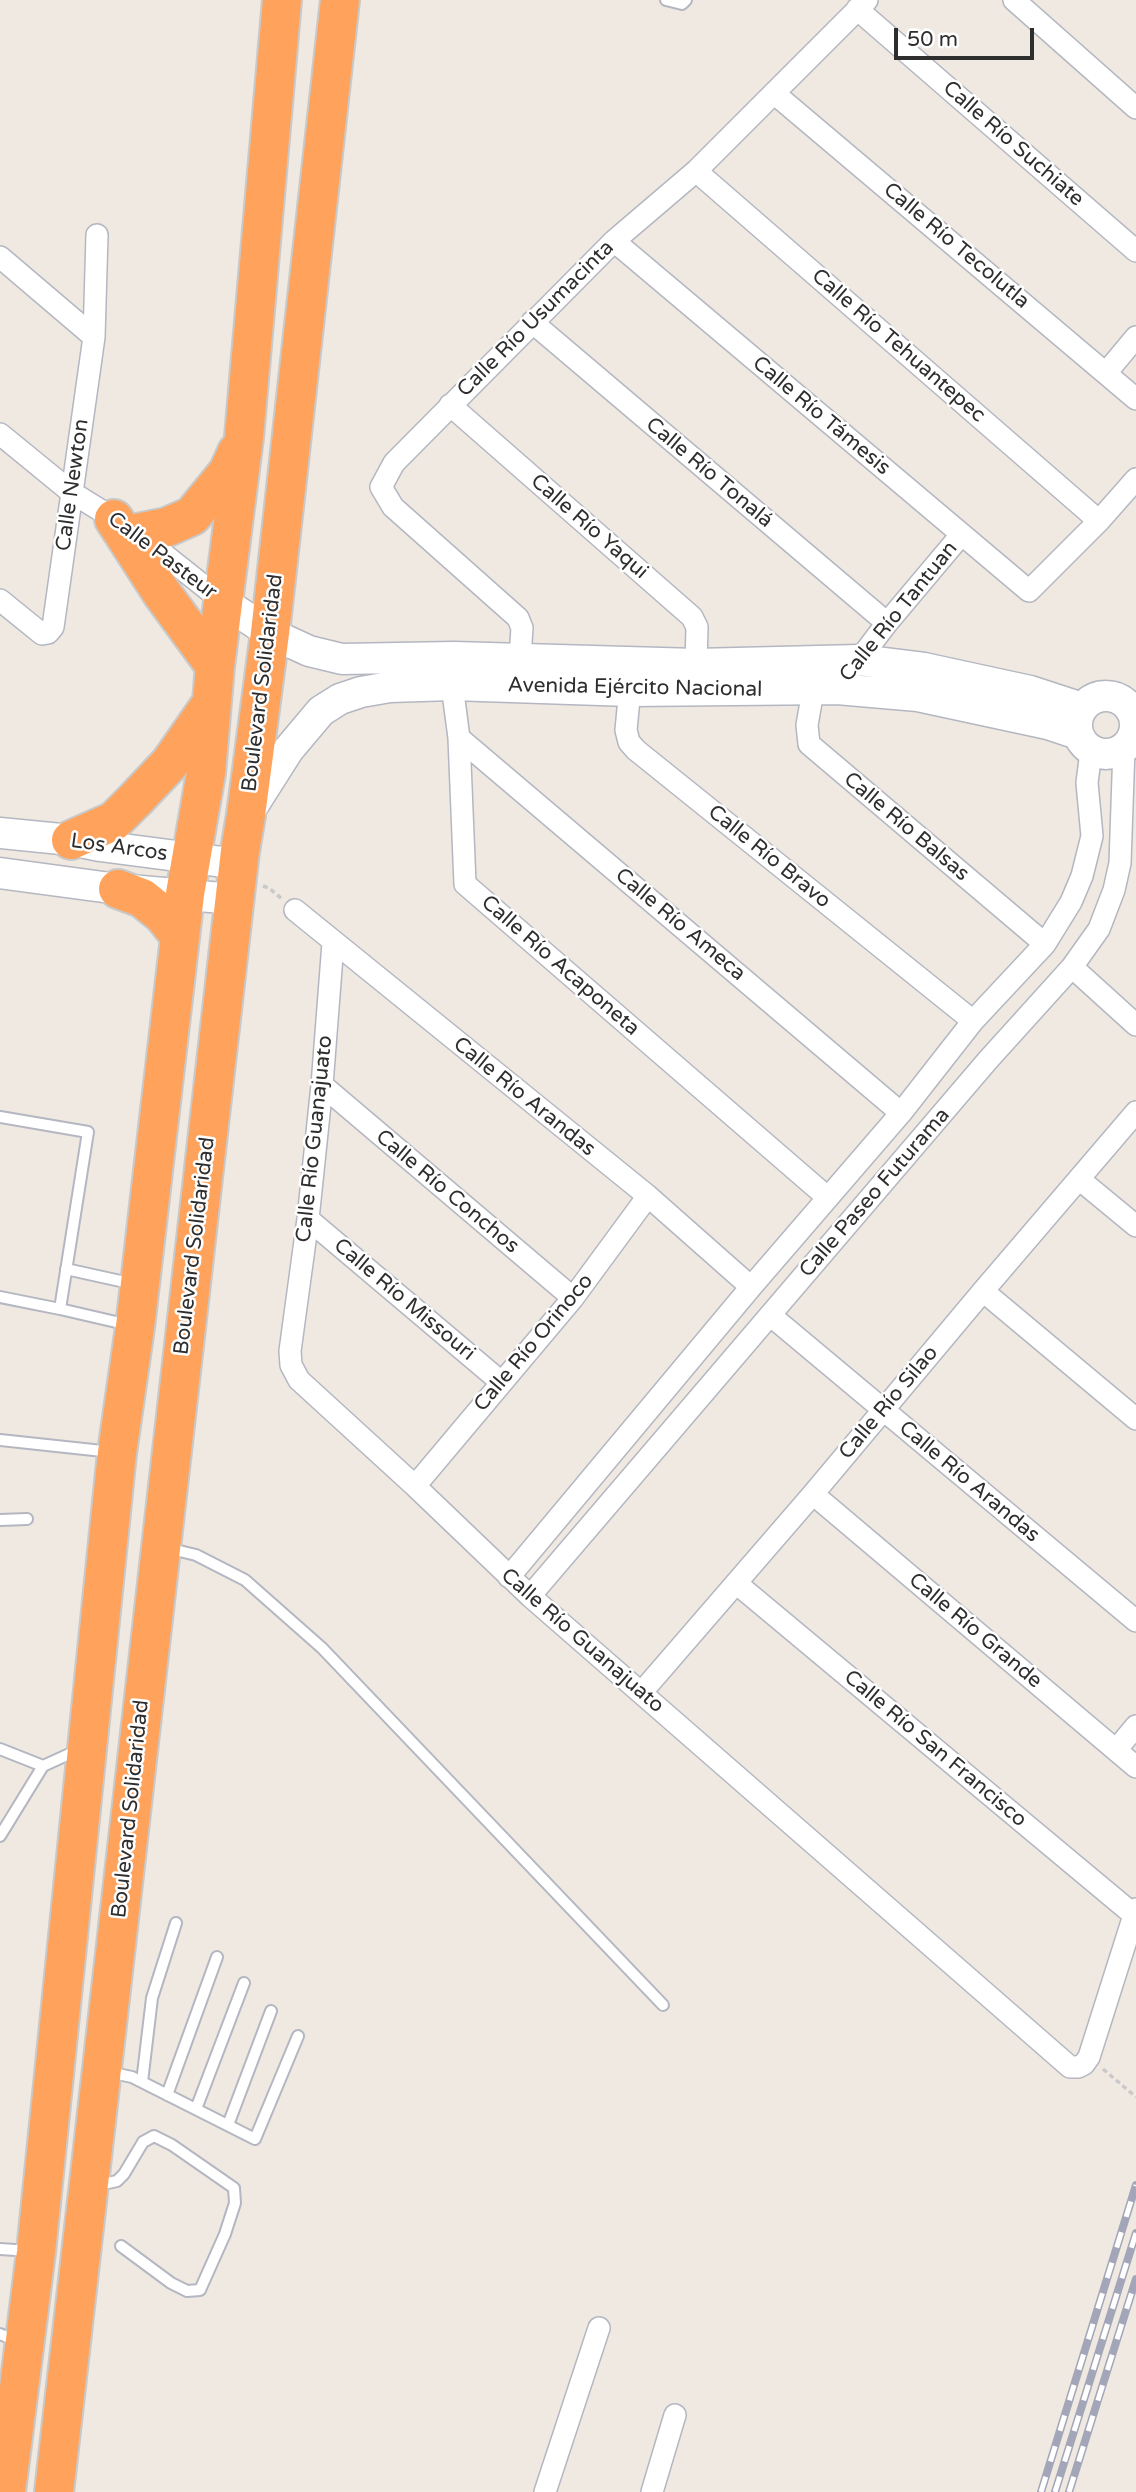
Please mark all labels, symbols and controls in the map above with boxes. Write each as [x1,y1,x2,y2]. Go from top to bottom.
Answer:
scale bar [898,14,1038,58]
text: 50 m [907,27,958,52]
street label: Calle Río Suchiate [937,76,1089,212]
street label: Calle Río Tecolutla [878,178,1034,314]
street label: Calle Río Usumacinta [453,236,619,402]
street label: Calle Río Tehuantepec [806,264,990,428]
street label: Calle Río Támesis [747,351,895,481]
street label: Calle Río Tonalá [640,412,778,534]
street label: Calle Newton [51,417,95,553]
street label: Calle Río Yaqui [525,469,653,585]
street label: Calle Pasteur [102,507,222,605]
street label: Calle Río Tantuan [835,537,963,687]
street label: Boulevard Solidaridad [237,573,289,793]
street label: Avenida Ejército Nacional [507,673,763,703]
street label: Calle Río Balsas [838,767,974,887]
street label: Calle Río Bravo [703,800,835,914]
street label: Los Arcos [69,829,169,867]
street label: Calle Río Ameca [610,863,750,987]
street label: Calle Río Acaponeta [476,890,644,1042]
street label: Calle Río Arandas [448,1032,600,1162]
street label: Calle Río Guanajuato [292,1034,338,1244]
street label: Calle Paseo Futurama [795,1103,955,1283]
street label: Calle Río Conchos [370,1125,524,1259]
street label: Boulevard Solidaridad [169,1136,221,1356]
street label: Calle Río Missouri [328,1233,480,1367]
street label: Calle Río Orinoco [469,1269,599,1417]
street label: Calle Río Silao [834,1341,944,1465]
street label: Calle Río Arandas [894,1416,1044,1548]
street label: Calle Río Guanajuato [495,1563,669,1719]
street label: Calle Río Grande [903,1568,1047,1694]
street label: Calle Río San Francisco [838,1665,1032,1833]
street label: Boulevard Solidaridad [107,1699,155,1919]

